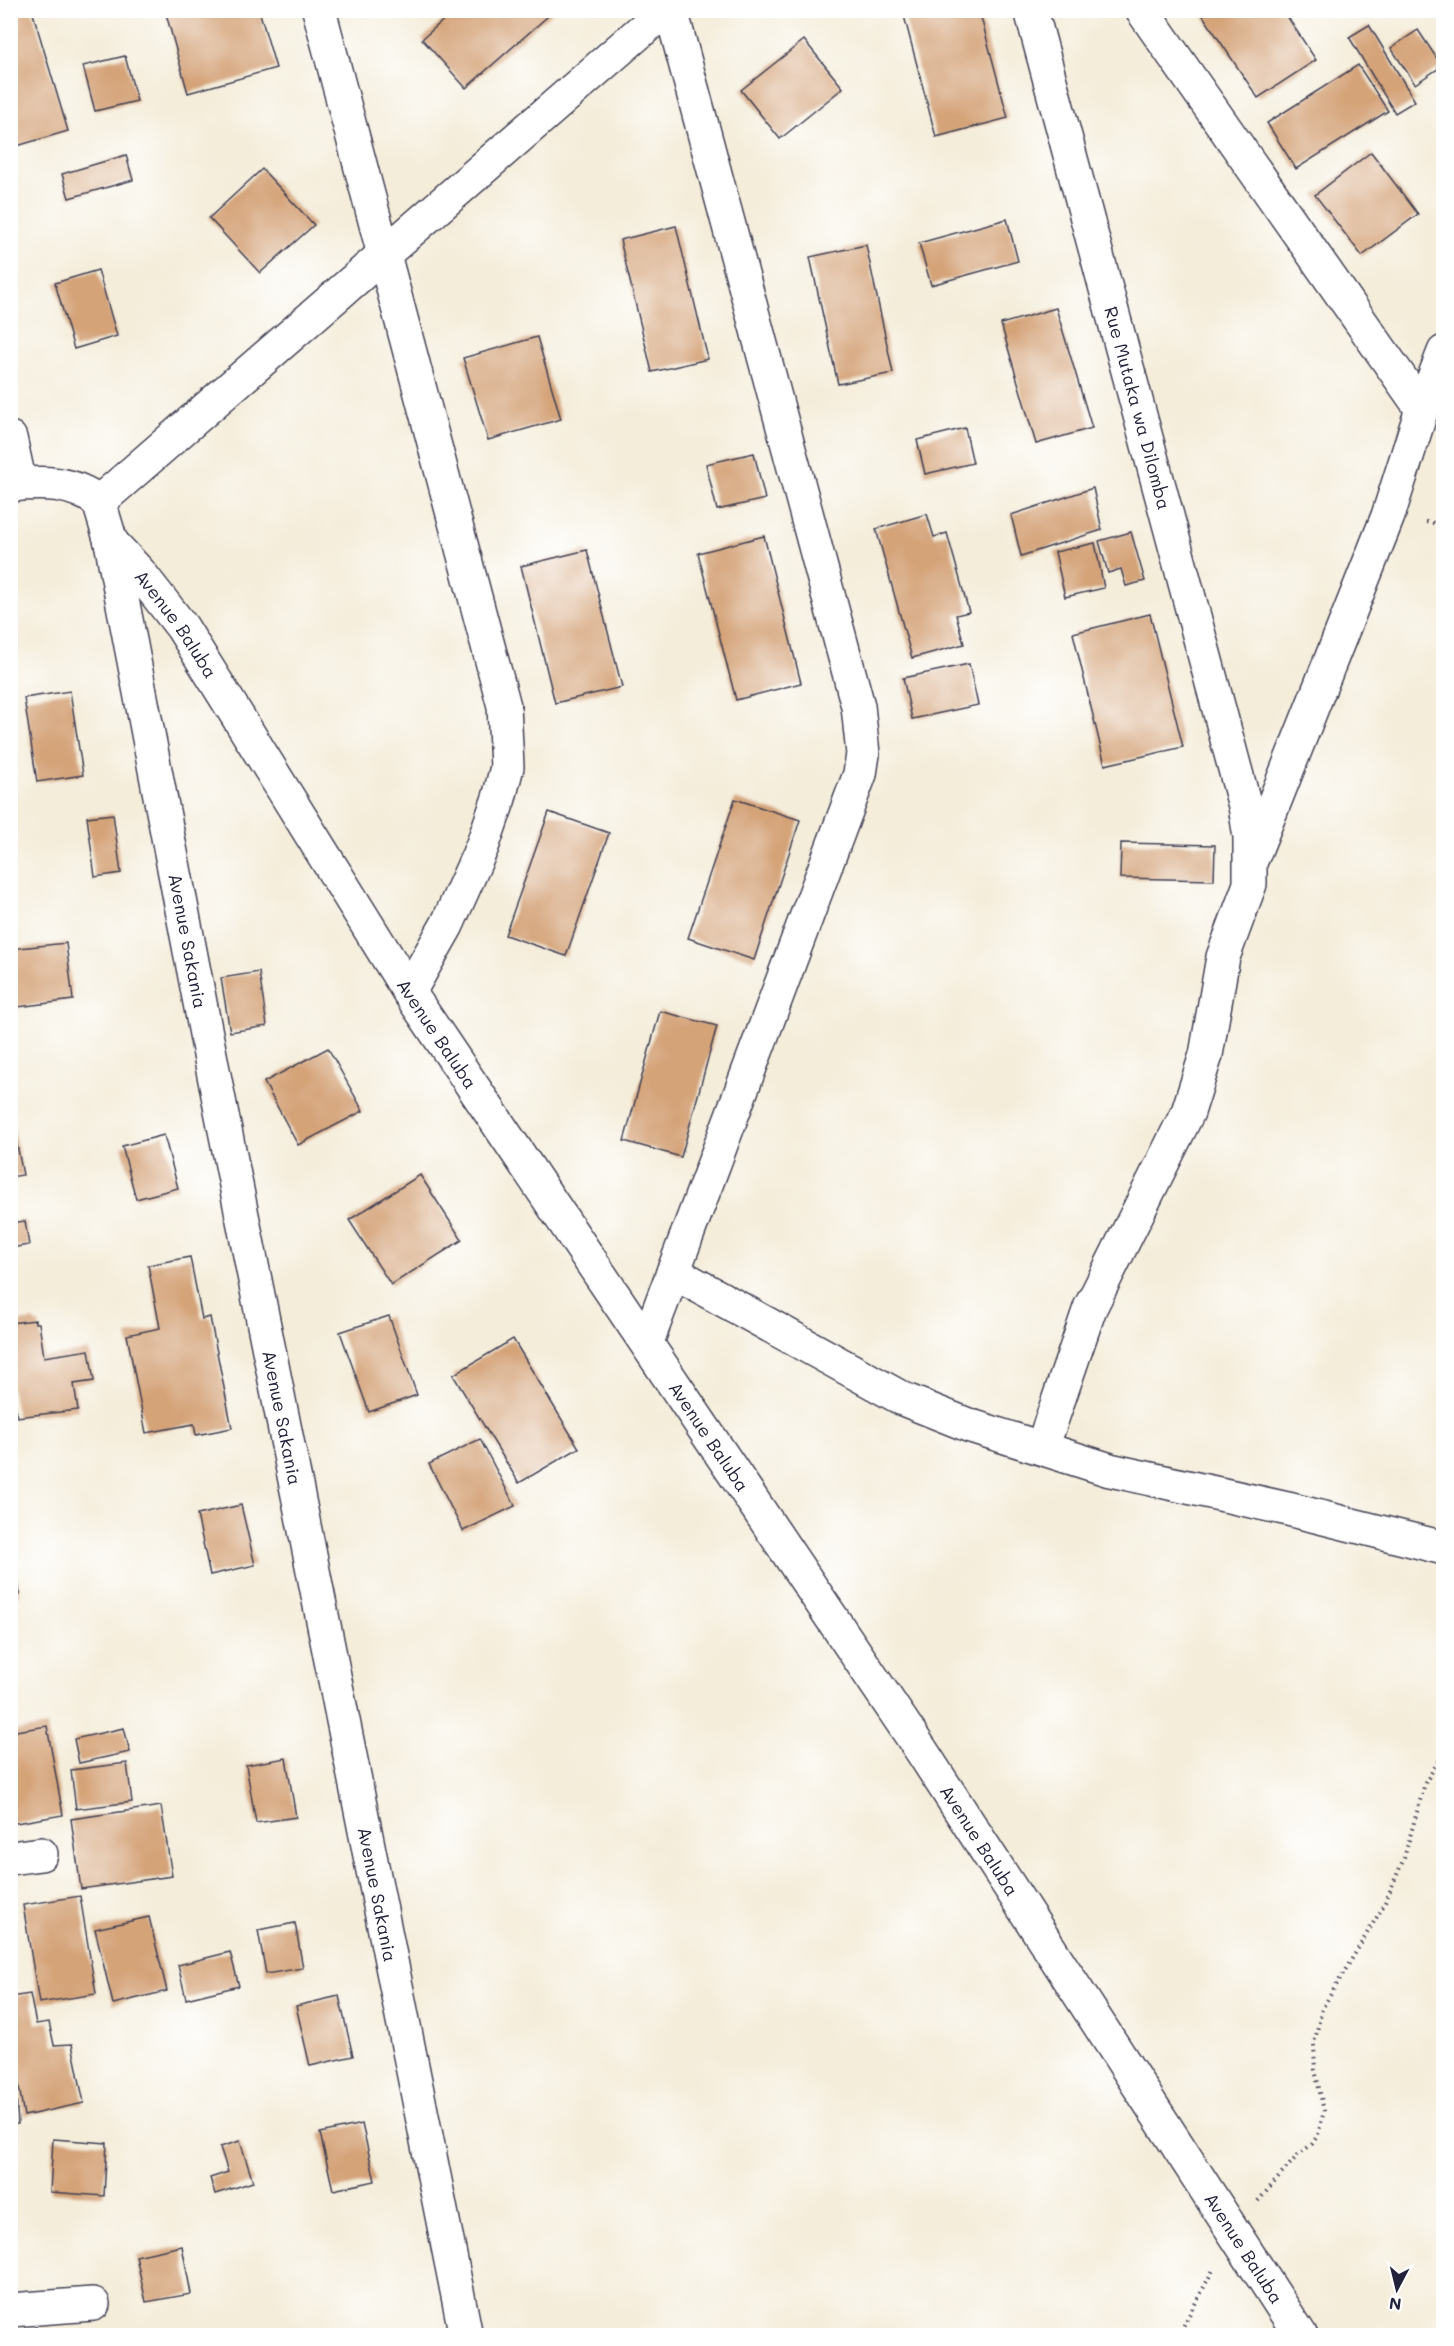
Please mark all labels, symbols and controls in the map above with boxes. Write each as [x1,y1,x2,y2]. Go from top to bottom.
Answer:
street label: Rue Mutaka wa Dilomba [1099,304,1177,512]
street label: Avenue Baluba [130,565,223,683]
street label: Avenue Sakania [163,871,213,1010]
street label: Avenue Baluba [392,974,483,1093]
street label: Avenue Sakania [257,1348,308,1487]
street label: Avenue Baluba [664,1377,755,1496]
street label: Avenue Baluba [935,1780,1024,1900]
street label: Avenue Sakania [353,1825,403,1964]
street label: Avenue Baluba [1199,2188,1289,2308]
north arrow [1367,2259,1427,2319]
text: N [1388,2293,1402,2316]

